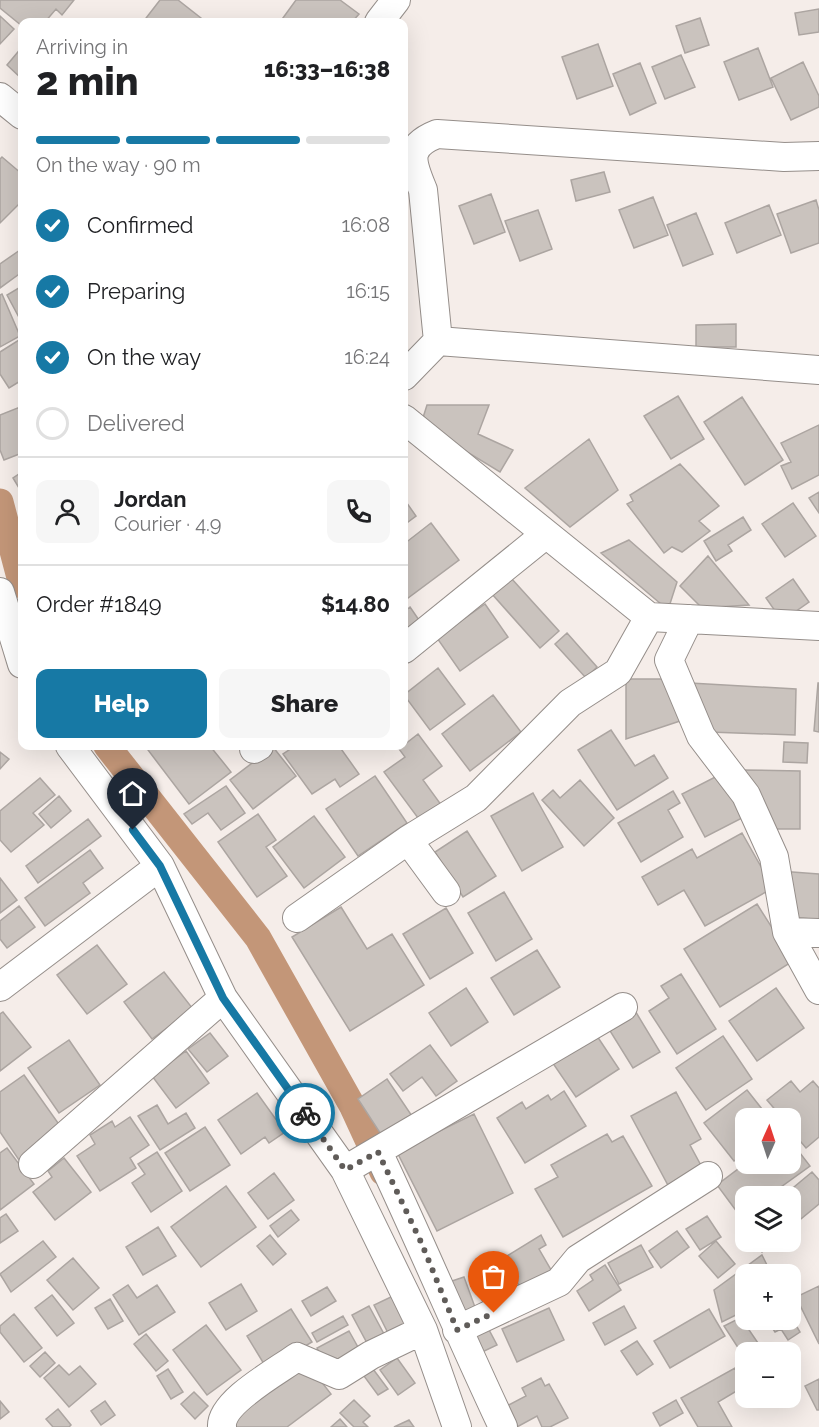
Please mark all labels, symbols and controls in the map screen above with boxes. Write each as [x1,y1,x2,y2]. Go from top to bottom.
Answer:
text: Arriving in [36,35,128,59]
text: 16:33–16:38 [264,56,390,82]
text: 2 min [36,58,139,104]
text: On the way · 90 m [36,153,201,177]
icon: check [36,209,69,242]
text: Confirmed [87,212,194,238]
text: 16:08 [342,213,390,237]
icon: check [36,275,69,308]
text: Preparing [87,278,185,304]
text: 16:15 [346,279,390,303]
icon: check [36,341,69,374]
text: On the way [87,344,201,370]
text: 16:24 [344,345,390,369]
text: Delivered [87,410,185,436]
button: person [36,480,99,543]
button: phone [327,480,390,543]
text: Jordan [114,486,186,512]
text: Courier · 4.9 [114,512,222,536]
text: Order #1849 [36,591,162,617]
text: $14.80 [321,591,390,617]
button: Help [36,669,207,738]
button: Share [219,669,390,738]
pin [107,768,158,830]
icon: home [116,777,149,810]
courier [275,1083,335,1143]
icon: bike [289,1097,322,1130]
north arrow [735,1108,801,1174]
map controls [735,1108,801,1408]
button: layers [735,1186,801,1252]
pin [468,1251,519,1313]
icon: bag [477,1260,510,1293]
button: + [735,1264,801,1330]
button: − [735,1342,801,1408]

